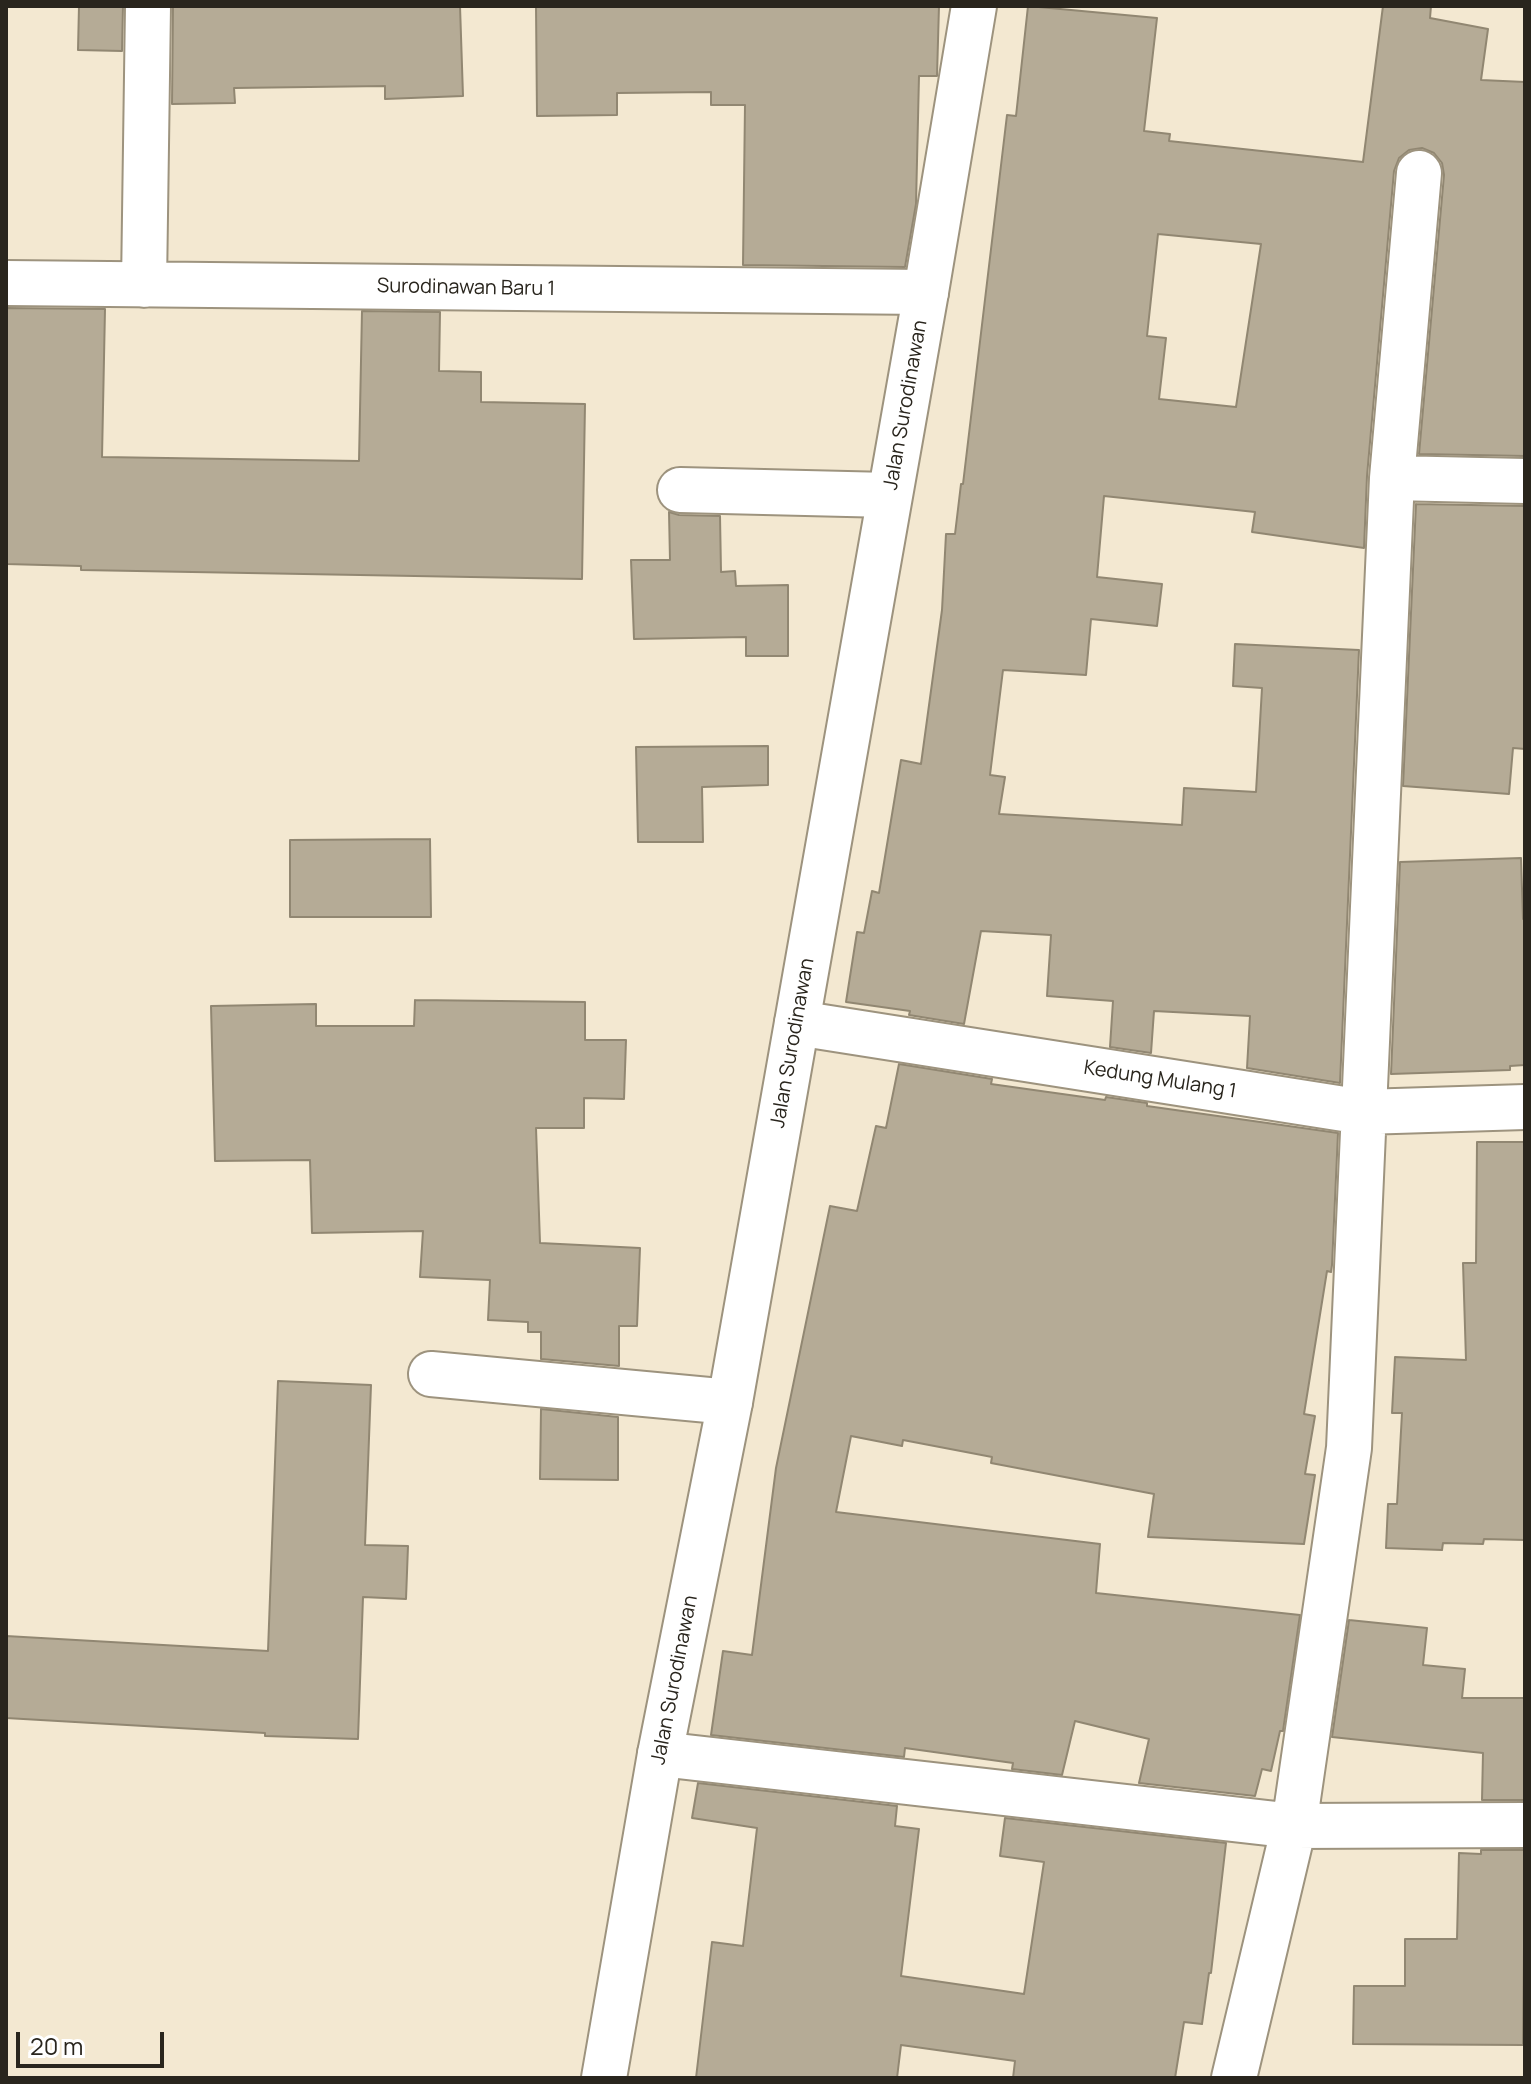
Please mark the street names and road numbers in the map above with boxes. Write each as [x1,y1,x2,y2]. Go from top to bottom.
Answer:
street label: Surodinawan Baru 1 [377,274,555,302]
street label: Jalan Surodinawan [879,318,933,492]
street label: Jalan Surodinawan [766,956,820,1130]
street label: Kedung Mulang 1 [1082,1056,1238,1104]
street label: Jalan Surodinawan [647,1593,703,1767]

